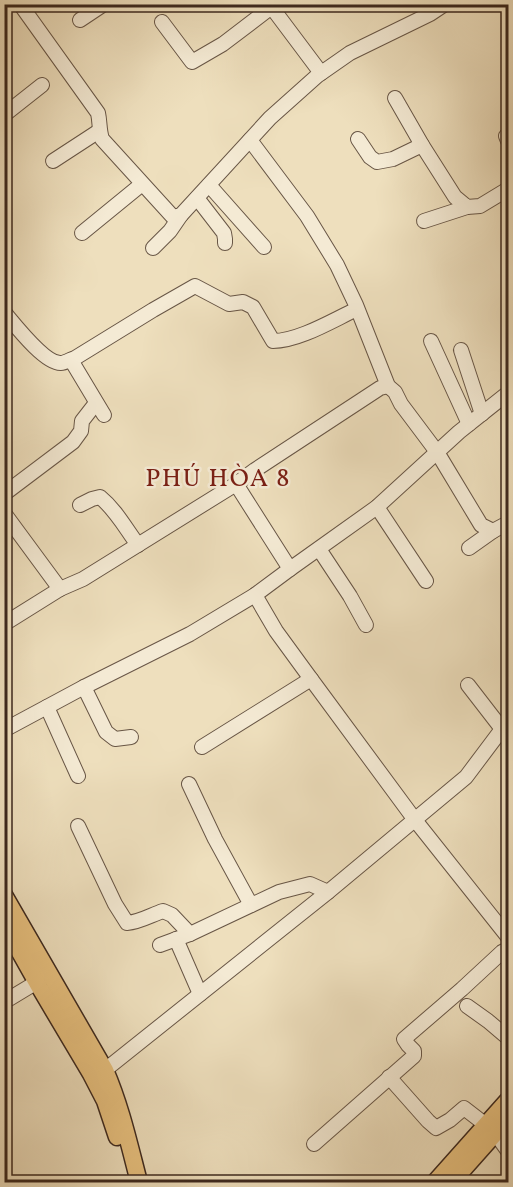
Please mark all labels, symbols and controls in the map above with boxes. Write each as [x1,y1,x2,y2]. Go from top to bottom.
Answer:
district label: PHÚ HÒA 8 [145,461,291,497]

